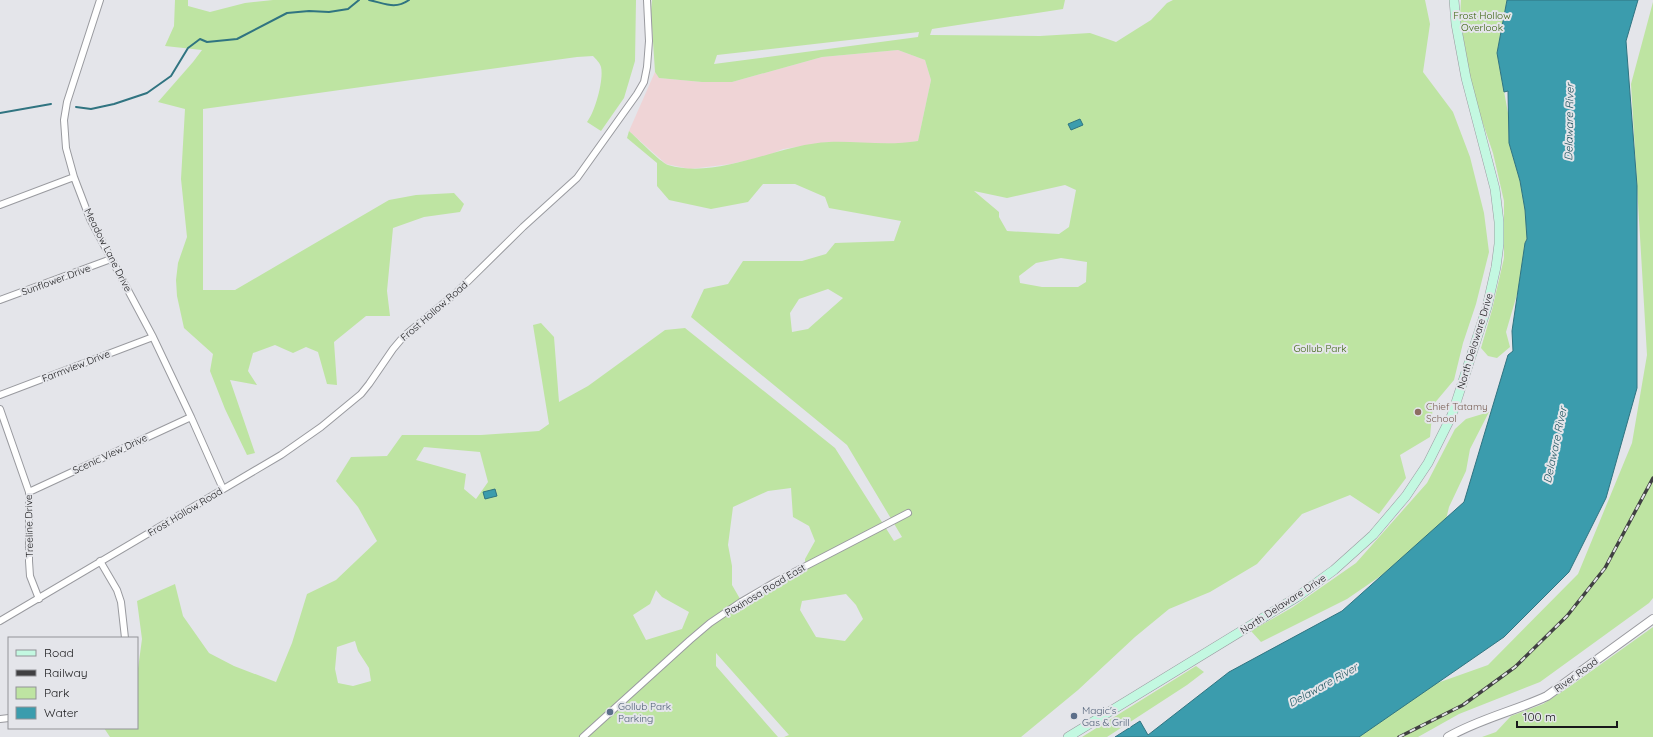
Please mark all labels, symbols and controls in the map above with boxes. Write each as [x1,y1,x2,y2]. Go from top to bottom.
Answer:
park label: Frost Hollow Overlook [1453,9,1511,34]
water label: Delaware River [1561,81,1577,161]
street label: Meadow Lane Drive [81,206,135,294]
street label: Sunflower Drive [20,261,93,299]
street label: Frost Hollow Road [398,278,470,344]
street label: North Delaware Drive [1454,291,1496,391]
park label: Gollub Park [1293,342,1347,355]
street label: Farmview Drive [40,347,112,385]
place label: Chief Tatamy School [1426,400,1488,425]
water label: Delaware River [1540,404,1570,484]
marker: Chief Tatamy School [1413,407,1423,417]
street label: Scenic View Drive [71,431,150,477]
street label: Frost Hollow Road [145,485,225,539]
street label: Treeline Drive [22,494,36,558]
street label: Paxinosa Road East [722,561,808,619]
street label: North Delaware Drive [1238,571,1329,637]
legend [8,637,138,729]
text: Road [44,645,74,660]
street label: River Road [1551,655,1601,695]
water label: Delaware River [1286,659,1362,710]
text: Railway [44,665,88,680]
text: Park [44,685,69,700]
place label: Gollub Park Parking [618,700,671,725]
scale bar [1517,703,1617,729]
place label: Magic's Gas & Grill [1082,704,1130,729]
text: Water [44,705,79,720]
marker: Gollub Park Parking [605,707,615,717]
text: 100 m [1523,709,1556,724]
marker: Magic's Gas & Grill [1069,711,1079,721]

